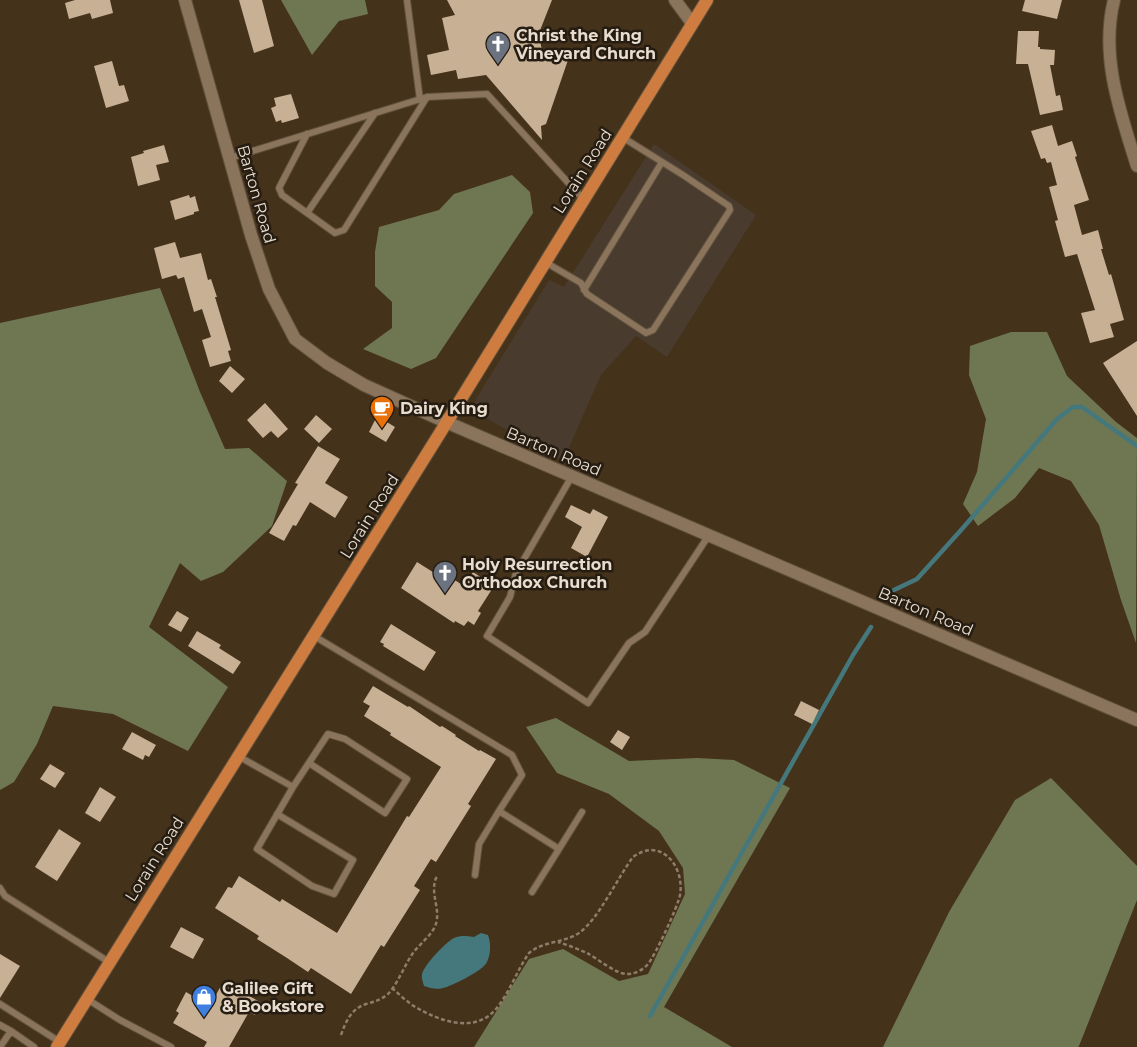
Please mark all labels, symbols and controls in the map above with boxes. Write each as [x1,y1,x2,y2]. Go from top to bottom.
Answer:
place label: Christ the King Vineyard Church [515,26,656,63]
church icon: Christ the King Vineyard Church [485,31,511,65]
street label: Lorain Road [549,126,616,217]
street label: Barton Road [233,143,280,245]
cafe icon: Dairy King [369,395,395,429]
place label: Dairy King [400,399,488,418]
street label: Barton Road [503,423,604,480]
street label: Lorain Road [336,471,403,562]
place label: Holy Resurrection Orthodox Church [462,555,612,592]
church icon: Holy Resurrection Orthodox Church [432,560,458,594]
street label: Barton Road [875,583,976,640]
street label: Lorain Road [121,814,188,905]
place label: Galilee Gift & Bookstore [222,979,324,1016]
shop icon: Galilee Gift & Bookstore [191,984,217,1018]

